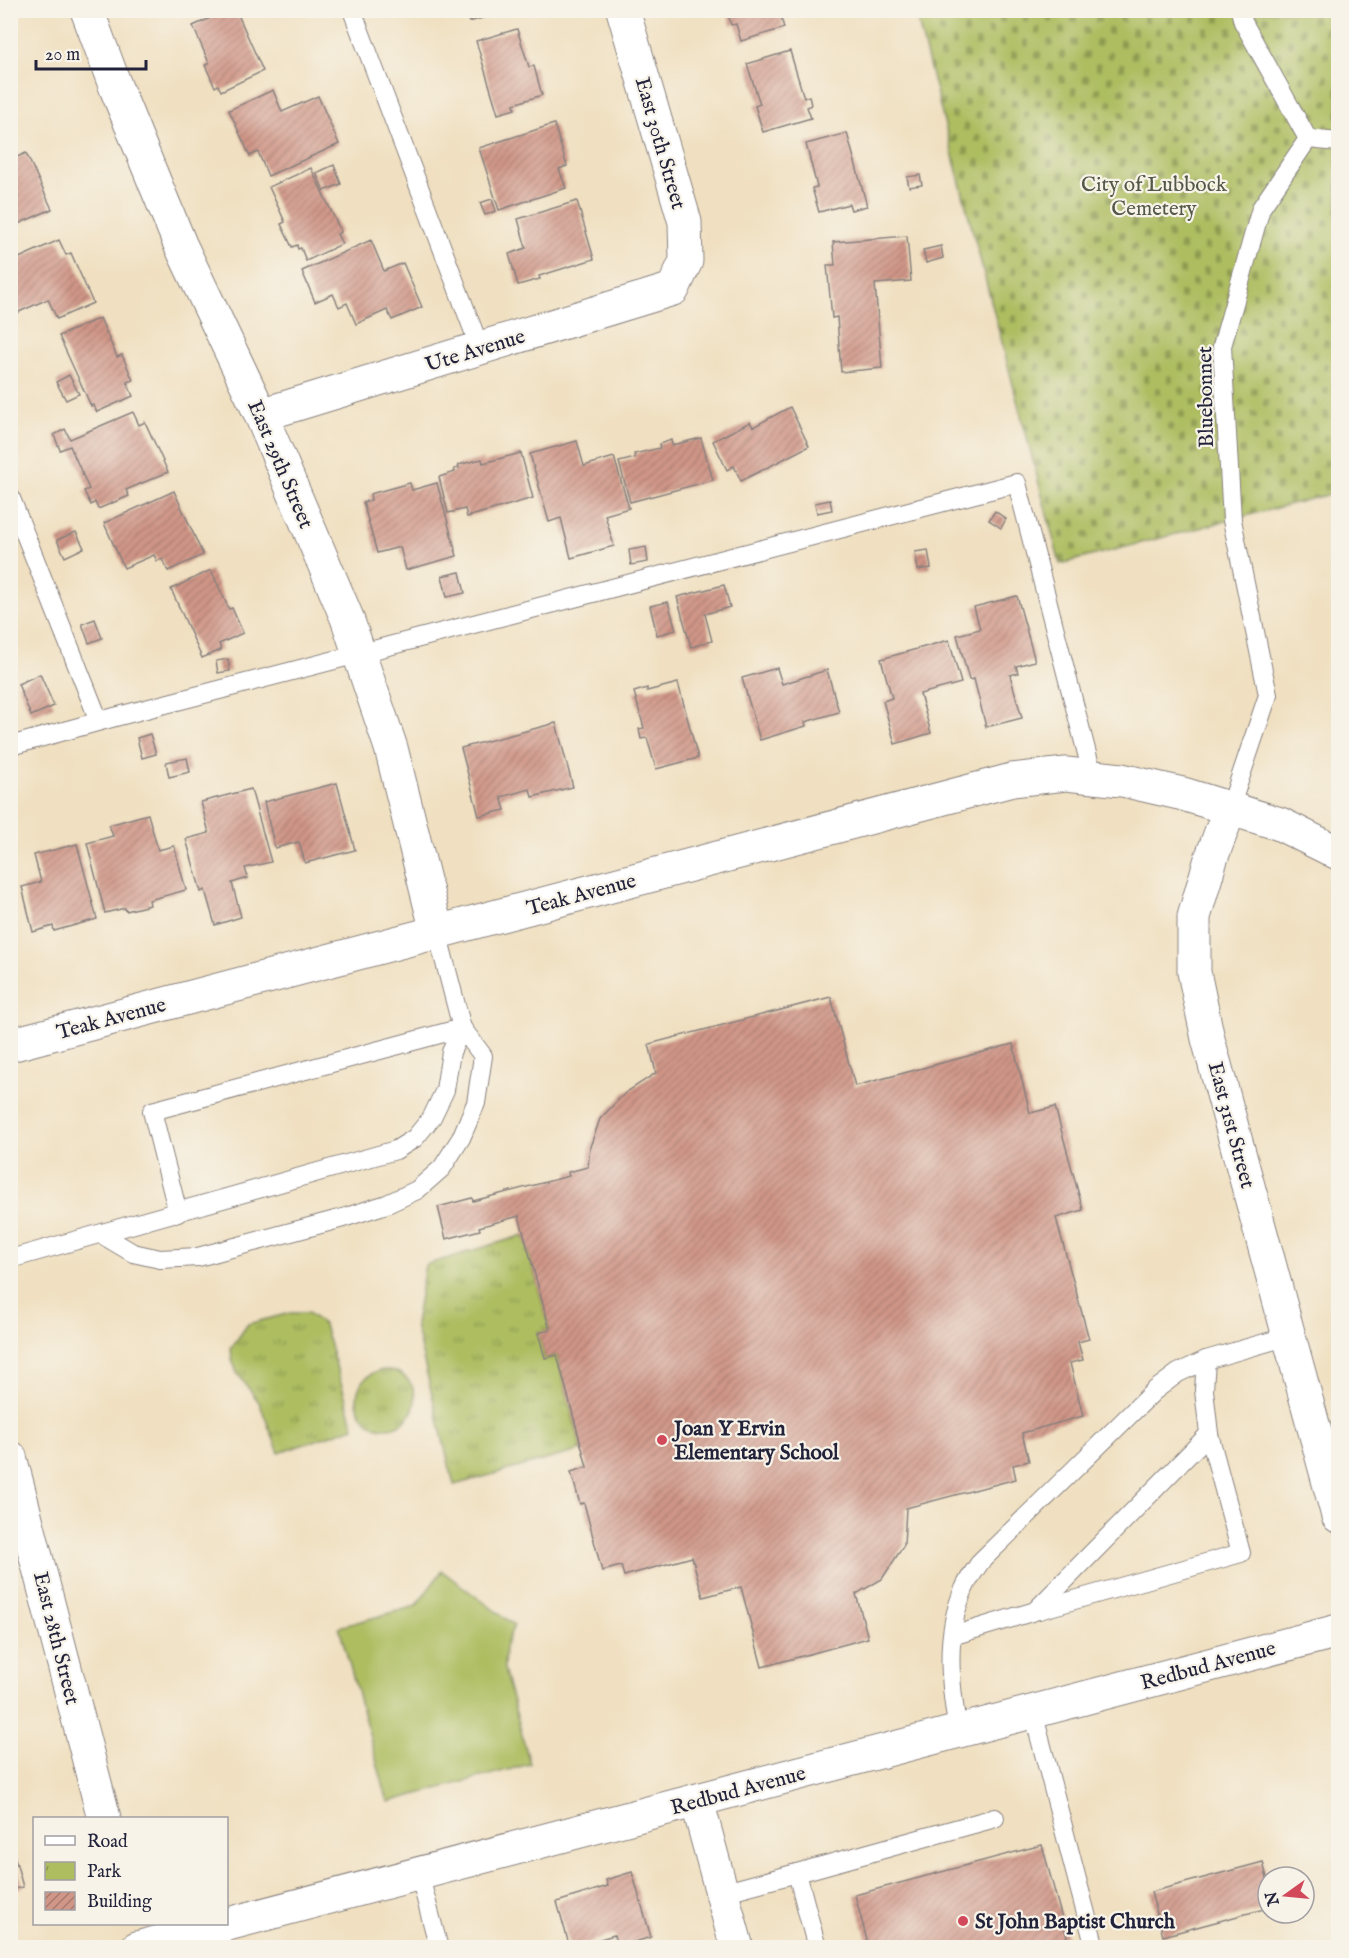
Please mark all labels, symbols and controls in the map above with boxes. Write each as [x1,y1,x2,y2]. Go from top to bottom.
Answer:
scale bar [36,33,146,71]
text: 20 m [45,44,80,67]
street label: East 30th Street [628,74,691,213]
park label: City of Lubbock Cemetery [1081,172,1228,223]
street label: Ute Avenue [422,323,529,379]
street label: Bluebonnet [1192,346,1221,448]
street label: East 29th Street [240,396,319,533]
street label: Teak Avenue [524,868,639,923]
street label: Teak Avenue [54,992,169,1047]
street label: East 31st Street [1201,1059,1260,1192]
place label: Joan Y Ervin Elementary School [671,1416,840,1467]
marker: Joan Y Ervin Elementary School [655,1433,669,1447]
street label: East 28th Street [26,1569,85,1708]
street label: Redbud Avenue [1138,1635,1279,1697]
street label: Redbud Avenue [668,1760,809,1822]
legend [33,1817,228,1925]
text: Road [87,1831,128,1854]
text: Park [87,1861,122,1884]
north arrow [1256,1865,1316,1925]
text: N [1262,1889,1285,1909]
text: Building [87,1891,152,1914]
place label: St John Baptist Church [975,1909,1176,1936]
marker: St John Baptist Church [956,1914,970,1928]

